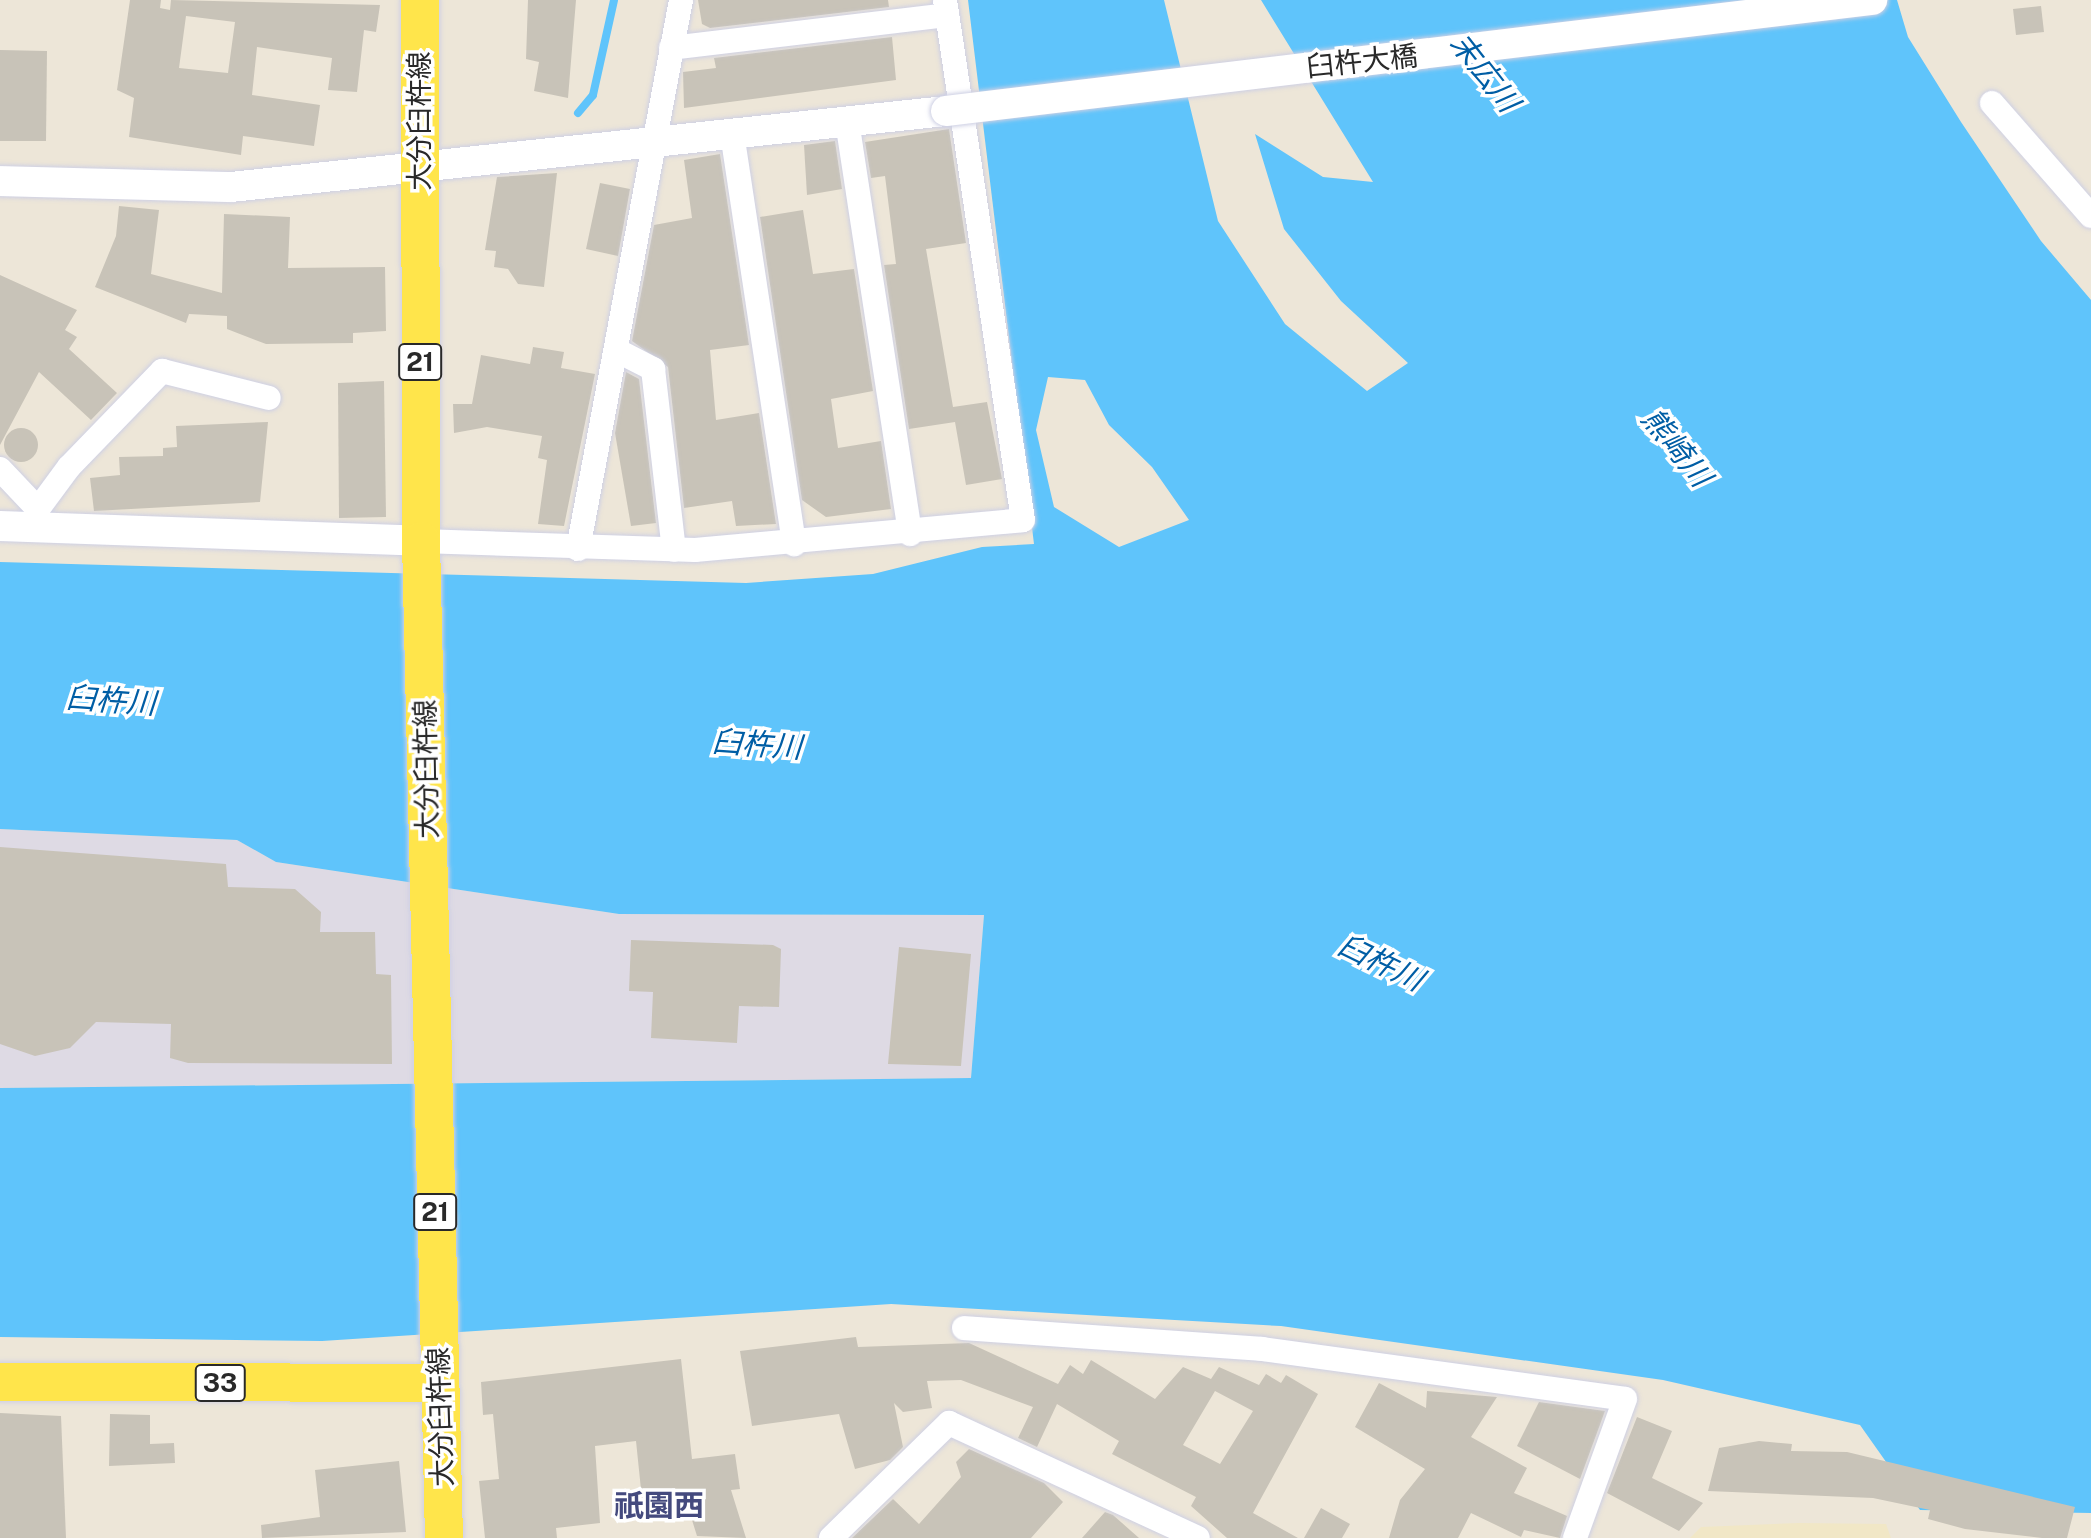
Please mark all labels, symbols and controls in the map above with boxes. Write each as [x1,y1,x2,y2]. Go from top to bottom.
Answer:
water label: 末広川 [1443,25,1527,119]
street label: 臼杵大橋 [1305,38,1419,84]
street label: 大分臼杵線 [402,51,436,191]
road number: 21 [398,340,442,384]
water label: 熊崎川 [1635,401,1719,493]
water label: 臼杵川 [65,679,157,721]
street label: 大分臼杵線 [408,699,444,839]
water label: 臼杵川 [711,723,803,765]
water label: 臼杵川 [1333,926,1429,998]
road number: 21 [413,1190,457,1234]
street label: 大分臼杵線 [421,1346,459,1488]
road number: 33 [194,1361,246,1405]
district label: 祇園西 [614,1487,704,1523]

